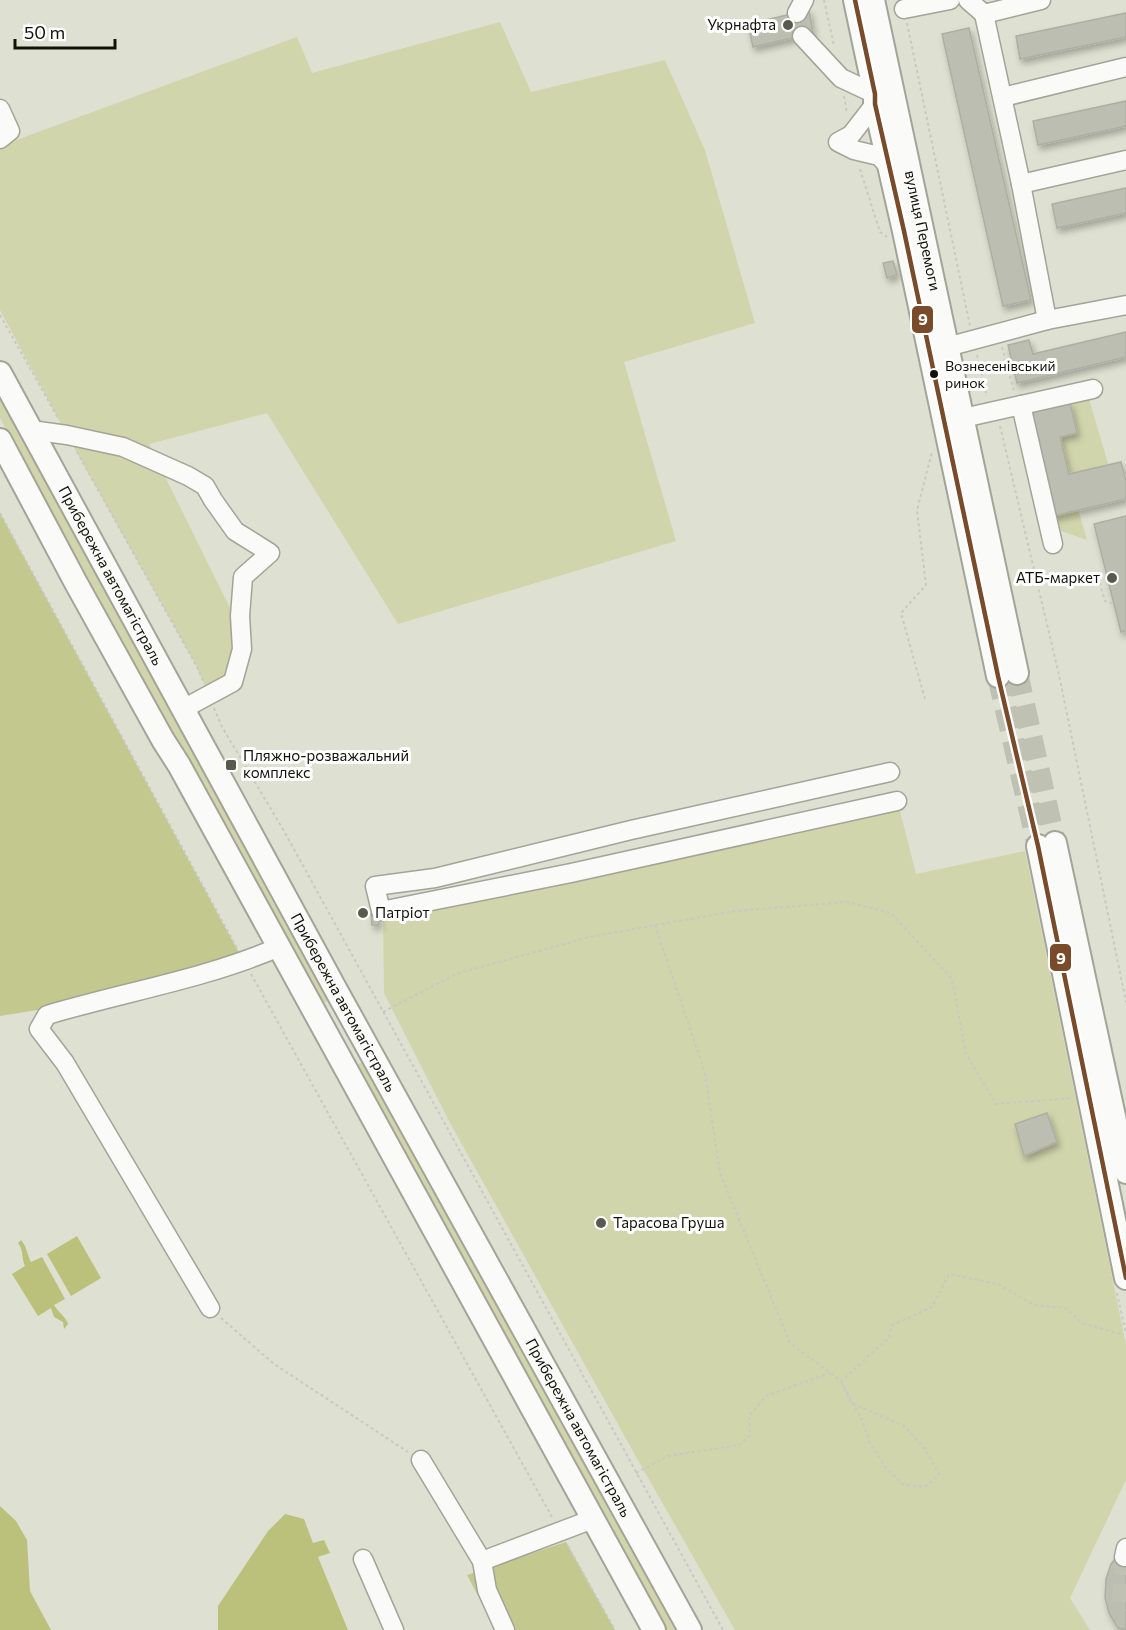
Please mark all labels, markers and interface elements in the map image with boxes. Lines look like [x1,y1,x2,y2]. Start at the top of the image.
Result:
scale bar [15,12,116,50]
place label: Укрнафта [707,15,776,33]
marker: Укрнафта [781,18,795,32]
text: 50 m [24,21,65,43]
street label: вулиця Перемоги [902,169,945,292]
line badge: 9 [911,305,934,334]
text: 9 [918,309,928,328]
place label: Вознесенівський ринок [945,357,1056,391]
marker: Вознесенівський ринок [928,368,940,380]
street label: Прибережна автомагістраль [55,483,168,668]
place label: АТБ-маркет [1016,568,1100,586]
marker: АТБ-маркет [1105,571,1119,585]
place label: Пляжно-розважальний комплекс [243,746,409,781]
marker: Пляжно-розважальний комплекс [224,758,238,772]
place label: Патріот [375,903,430,921]
marker: Патріот [356,906,370,920]
street label: Прибережна автомагістраль [288,909,401,1095]
line badge: 9 [1049,943,1072,972]
text: 9 [1056,948,1066,967]
place label: Тарасова Груша [613,1213,724,1231]
marker: Тарасова Груша [594,1216,608,1230]
street label: Прибережна автомагістраль [522,1335,636,1520]

